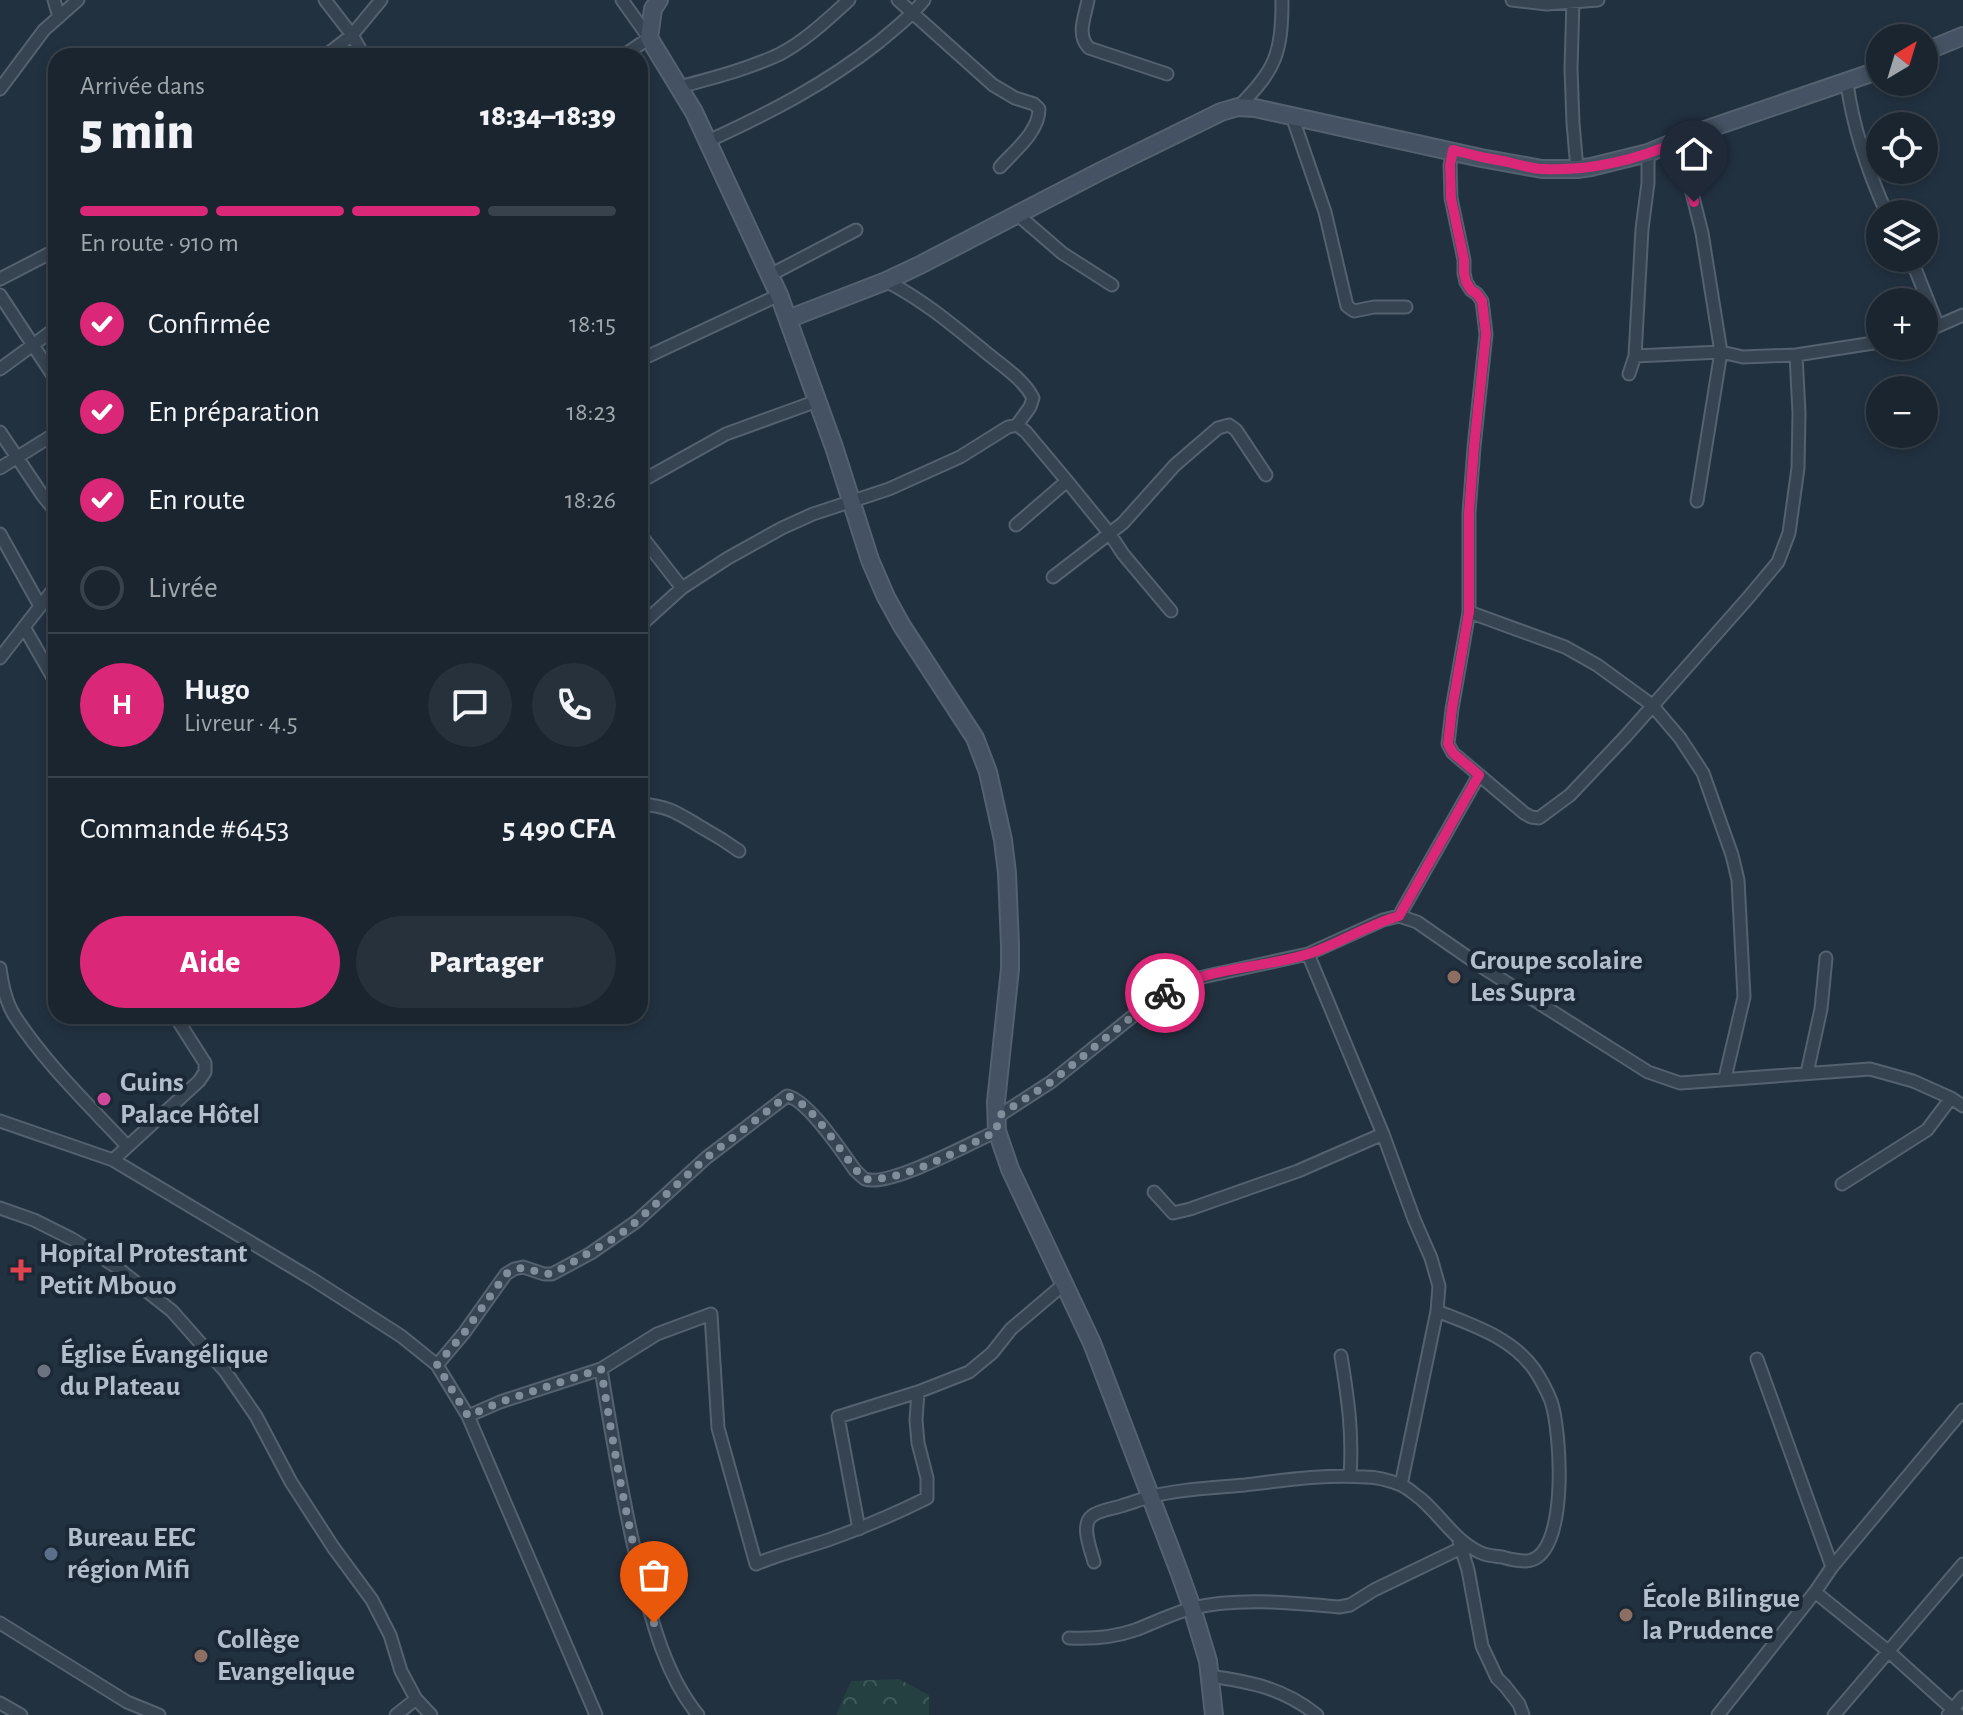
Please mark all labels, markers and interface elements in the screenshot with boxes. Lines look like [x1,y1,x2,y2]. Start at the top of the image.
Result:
north arrow [1866,24,1938,96]
map controls [1866,24,1938,448]
text: Arrivée dans [80,73,205,99]
text: 18:34–18:39 [480,101,616,131]
text: 5 min [80,106,194,158]
button: locate [1866,112,1938,184]
pin [1660,120,1728,202]
icon: home [1672,132,1716,176]
button: layers [1866,200,1938,272]
text: En route · 910 m [80,230,239,256]
button: + [1866,288,1938,360]
icon: check [80,302,124,346]
text: Confirmée [148,309,271,339]
text: 18:15 [569,311,616,337]
button: − [1866,376,1938,448]
icon: check [80,390,124,434]
text: En préparation [148,397,320,427]
text: 18:23 [566,399,616,425]
icon: check [80,478,124,522]
text: En route [148,485,245,515]
text: 18:26 [565,487,616,513]
text: Livrée [148,573,218,603]
button: chat [428,663,512,747]
button: phone [532,663,616,747]
text: Hugo [184,675,250,705]
text: H [112,690,132,720]
text: Livreur · 4.5 [184,710,298,736]
text: Commande #6453 [80,814,289,844]
text: 5 490 CFA [502,814,616,844]
button: Aide [80,916,340,1008]
button: Partager [356,916,616,1008]
place label: Groupe scolaire Les Supra [1470,947,1643,1007]
courier [1125,953,1205,1033]
marker: Groupe scolaire Les Supra [1445,968,1463,986]
icon: bike [1143,971,1187,1015]
place label: Guins Palace Hôtel [120,1069,260,1129]
marker: Guins Palace Hôtel [95,1090,113,1108]
place label: Hopital Protestant Petit Mbouo [39,1240,248,1300]
marker: Hopital Protestant Petit Mbouo [10,1259,32,1281]
place label: Église Évangélique du Plateau [60,1338,268,1401]
marker: Église Évangélique du Plateau [35,1362,53,1380]
place label: Bureau EEC région Mifi [67,1524,196,1584]
pin [620,1541,688,1623]
marker: Bureau EEC région Mifi [42,1545,60,1563]
icon: bag [632,1553,676,1597]
place label: École Bilingue la Prudence [1642,1582,1800,1645]
marker: École Bilingue la Prudence [1617,1606,1635,1624]
place label: Collège Evangelique [217,1626,355,1686]
marker: Collège Evangelique [192,1647,210,1665]

